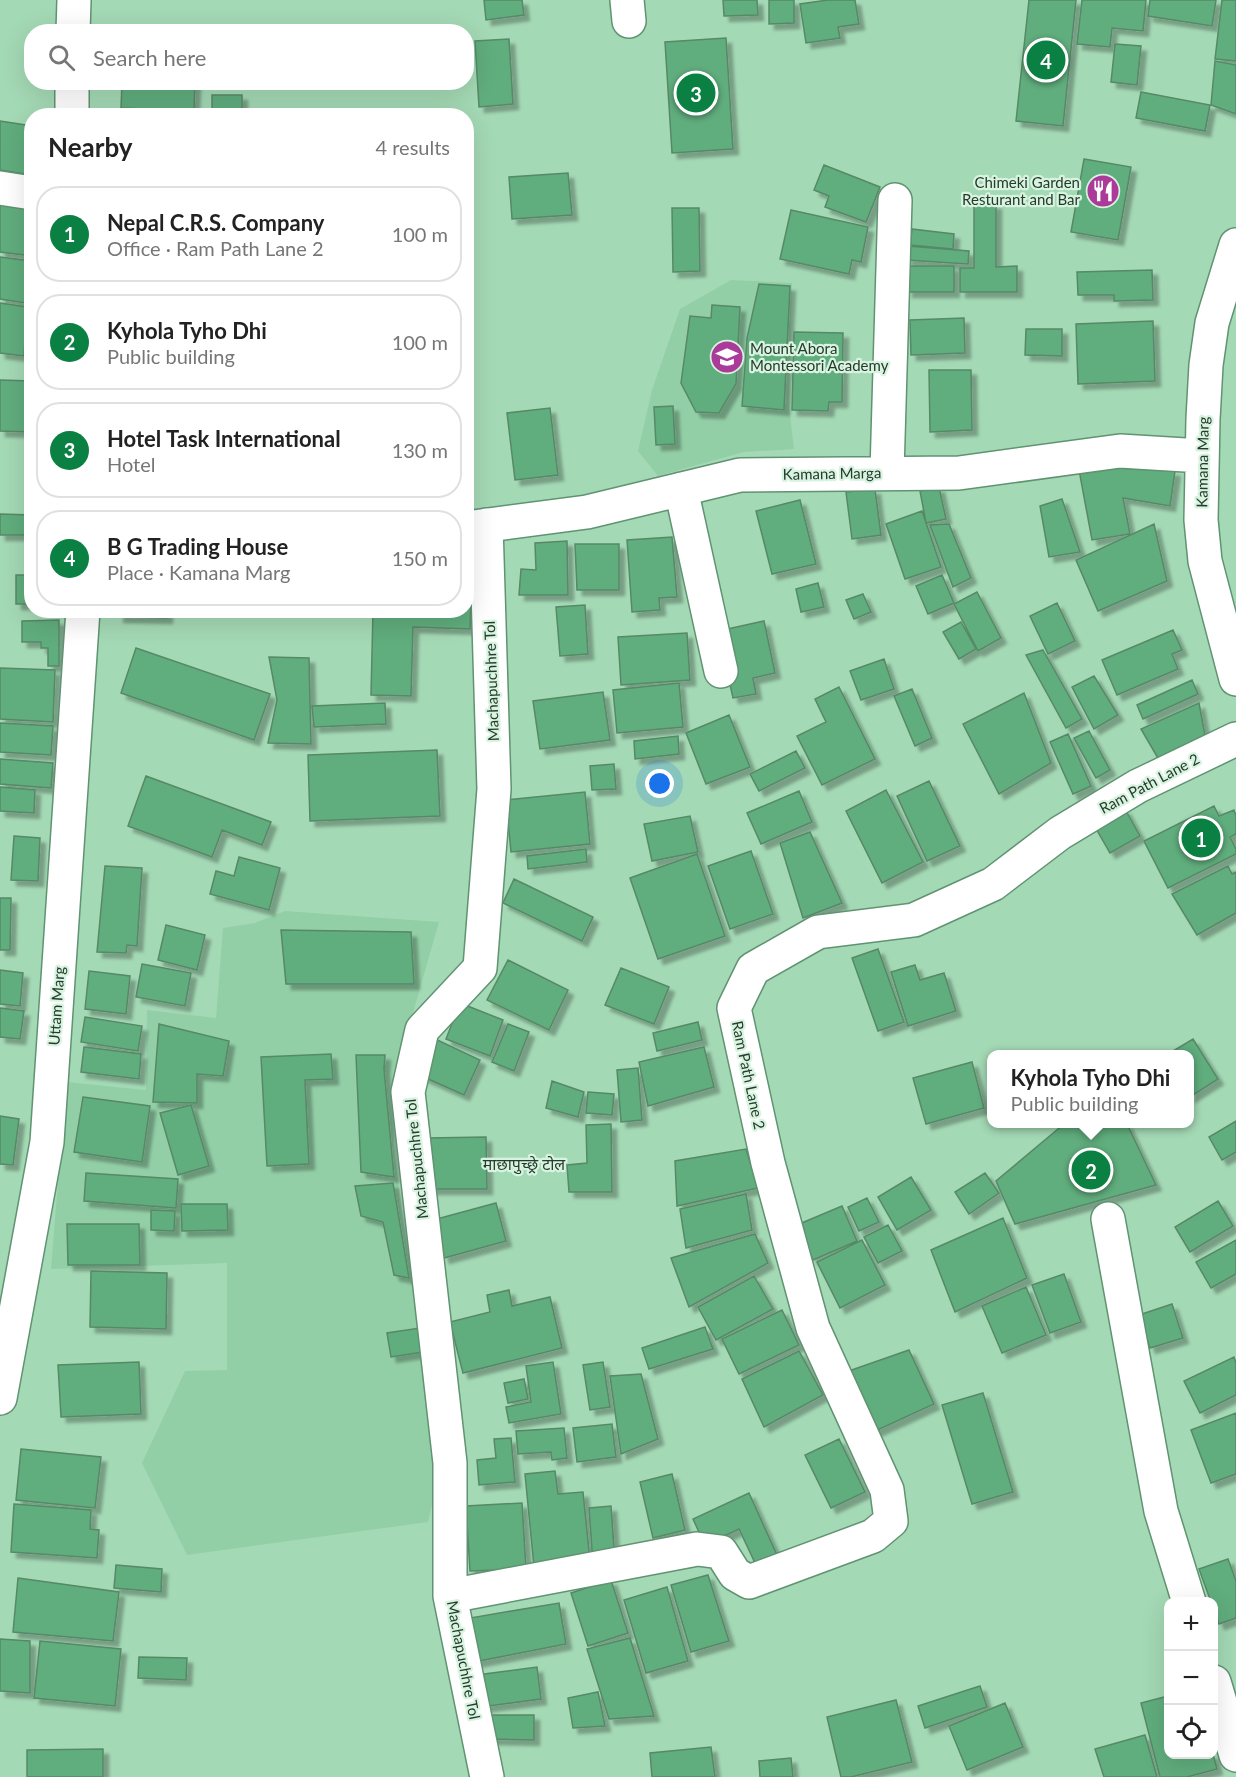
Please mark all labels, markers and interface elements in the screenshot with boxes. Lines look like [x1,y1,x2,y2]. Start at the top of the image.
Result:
search box [24,24,474,90]
pin: 4 [1026,38,1066,82]
icon: search [45,41,78,74]
text: Search here [93,44,206,71]
pin: 3 [676,70,716,116]
text: Nearby [48,131,133,163]
text: 4 results [375,135,450,159]
place label: Chimeki Garden Resturant and Bar [962,173,1081,208]
restaurant icon: Chimeki Garden Resturant and Bar [1085,173,1121,209]
text: Nepal C.R.S. Company [107,209,324,236]
text: 1 [64,222,75,246]
text: 100 m [392,222,448,246]
text: Office · Ram Path Lane 2 [107,236,324,260]
text: Kyhola Tyho Dhi [107,317,267,344]
text: 2 [64,330,75,354]
text: 100 m [392,330,448,354]
school or university icon: Mount Abora Montessori Academy [709,339,745,375]
place label: Mount Abora Montessori Academy [750,339,889,374]
text: Public building [107,344,235,368]
street label: Kamana Marg [1192,416,1212,508]
text: Hotel Task International [107,425,341,452]
text: 3 [64,438,75,462]
text: 130 m [392,438,448,462]
text: Hotel [107,452,156,476]
street label: Kamana Marga [783,463,881,483]
text: B G Trading House [107,533,288,560]
text: 4 [64,546,75,570]
text: 150 m [392,546,448,570]
text: Place · Kamana Marg [107,560,290,584]
street label: Machapuchhre Tol [480,621,502,741]
street label: Ram Path Lane 2 [1096,749,1202,817]
your location [645,769,674,798]
pin: 1 [1182,816,1220,860]
street label: Uttam Marg [44,966,68,1046]
street label: Ram Path Lane 2 [729,1019,769,1131]
popup [987,1050,1194,1128]
text: Kyhola Tyho Dhi [1011,1064,1170,1091]
text: Public building [1011,1091,1139,1115]
street label: Machapuchhre Tol [401,1098,431,1220]
pin: 2 [1072,1148,1110,1192]
district label: माछापुच्छ्रे टोल [483,1154,566,1175]
map controls [1164,1597,1218,1759]
button: + [1164,1597,1218,1651]
street label: Machapuchhre Tol [444,1599,484,1721]
button: − [1164,1651,1218,1705]
button: locate [1164,1705,1218,1759]

